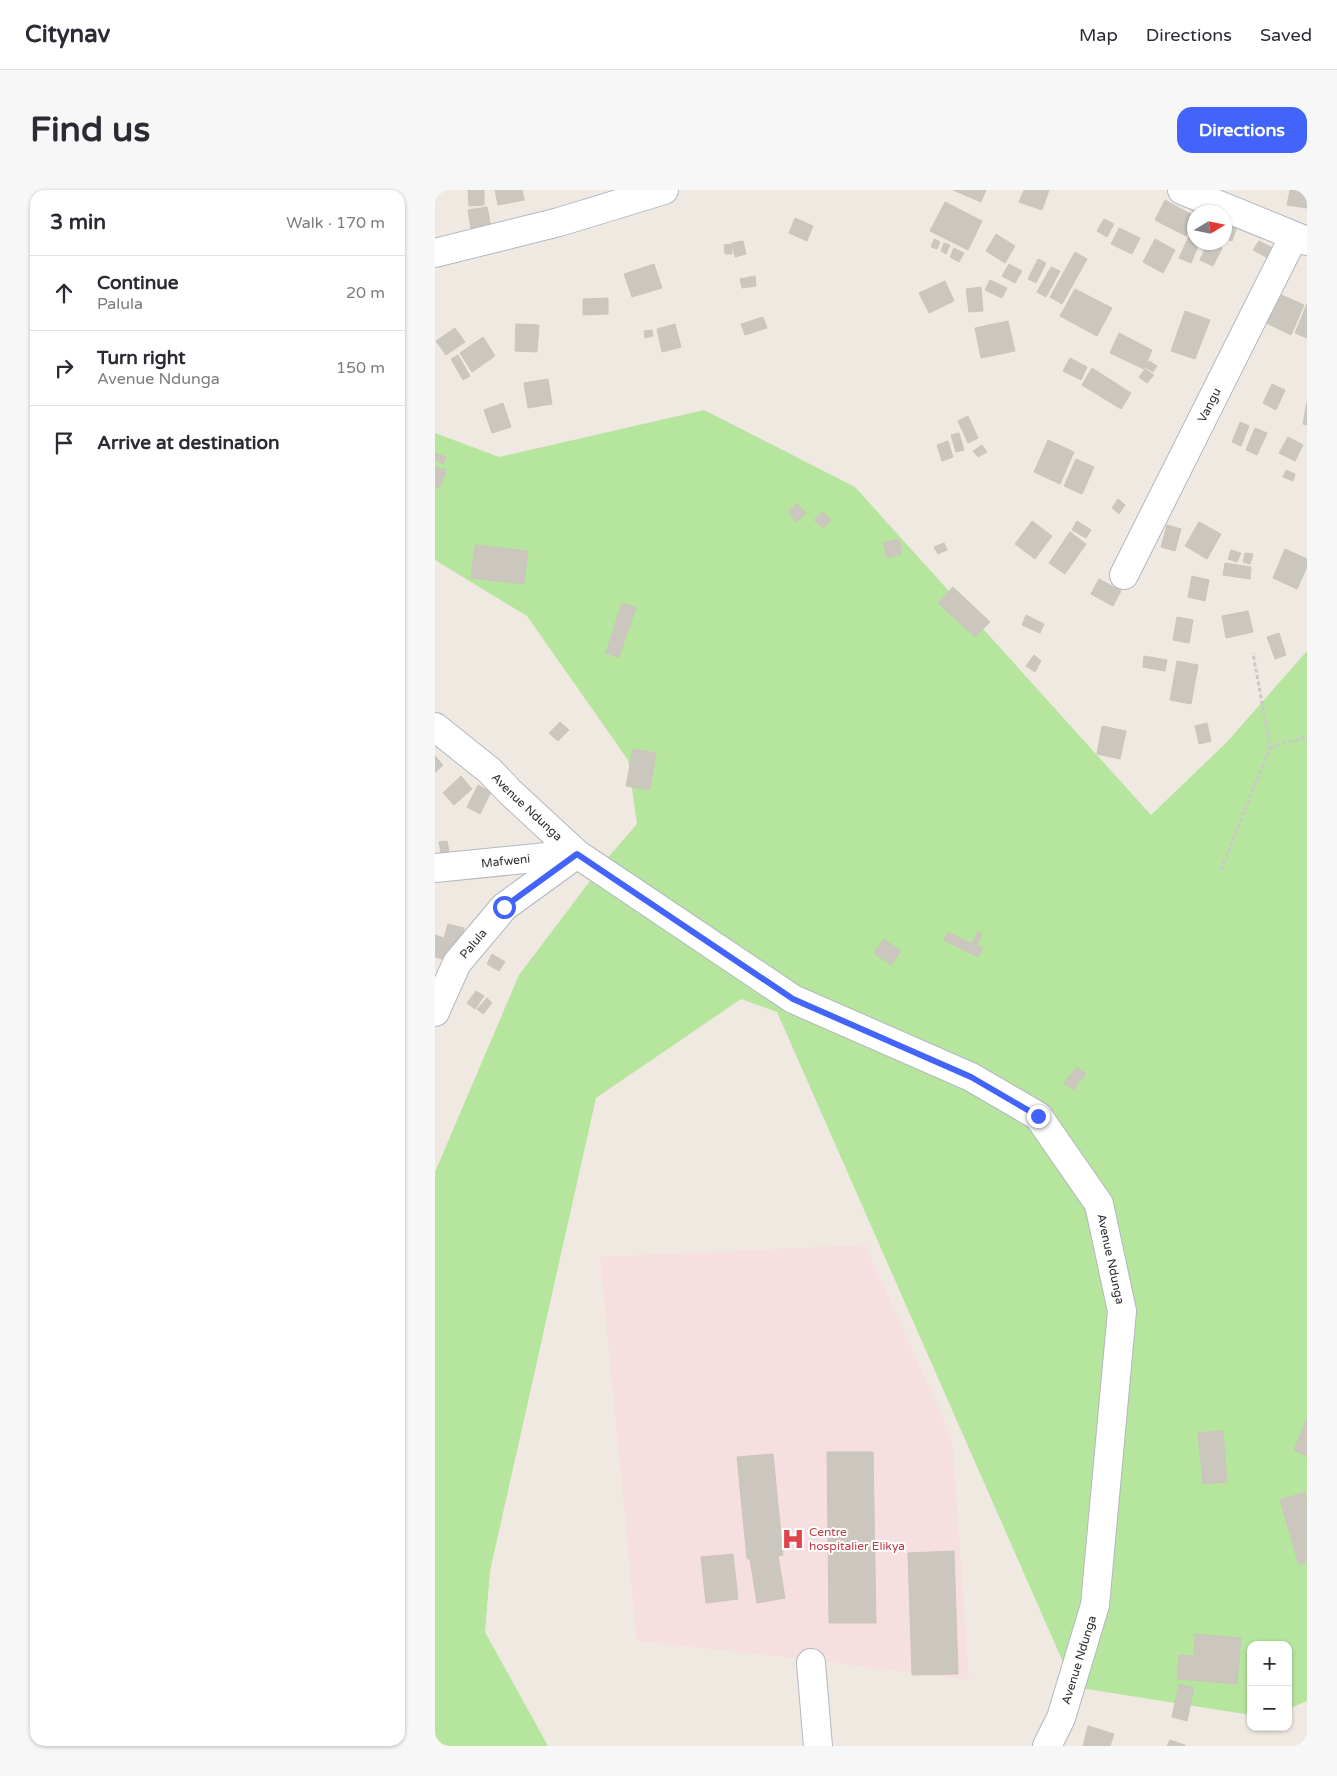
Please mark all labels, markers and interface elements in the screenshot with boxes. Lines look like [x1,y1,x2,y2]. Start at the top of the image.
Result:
text: Citynav [25,20,110,49]
text: Map [1079,24,1118,46]
text: Directions [1146,24,1232,46]
text: Saved [1260,24,1312,46]
button: Directions [1177,107,1307,153]
text: Find us [30,109,150,151]
north arrow [1187,205,1232,250]
text: 3 min [50,210,106,235]
text: Walk · 170 m [286,213,385,233]
text: Continue [97,272,179,294]
icon: ahead [50,279,78,307]
text: 20 m [346,283,385,303]
text: Palula [97,294,143,314]
text: Turn right [97,347,185,369]
icon: right [50,354,78,382]
text: 150 m [336,358,385,378]
text: Avenue Ndunga [97,369,220,389]
street label: Vangu [1195,386,1224,425]
icon: arrive [50,429,78,457]
text: Arrive at destination [97,432,280,454]
street label: Avenue Ndunga [489,770,565,844]
street label: Mafweni [480,852,531,870]
route start [493,896,516,919]
street label: Palula [457,926,490,961]
route end [1027,1105,1050,1128]
street label: Avenue Ndunga [1094,1212,1127,1305]
place label: Centre hospitalier Elikya [809,1525,905,1553]
hospital icon: Centre hospitalier Elikya [780,1526,806,1552]
street label: Avenue Ndunga [1059,1614,1099,1706]
map controls [1247,1641,1292,1731]
button: + [1247,1641,1292,1686]
button: − [1247,1686,1292,1731]

